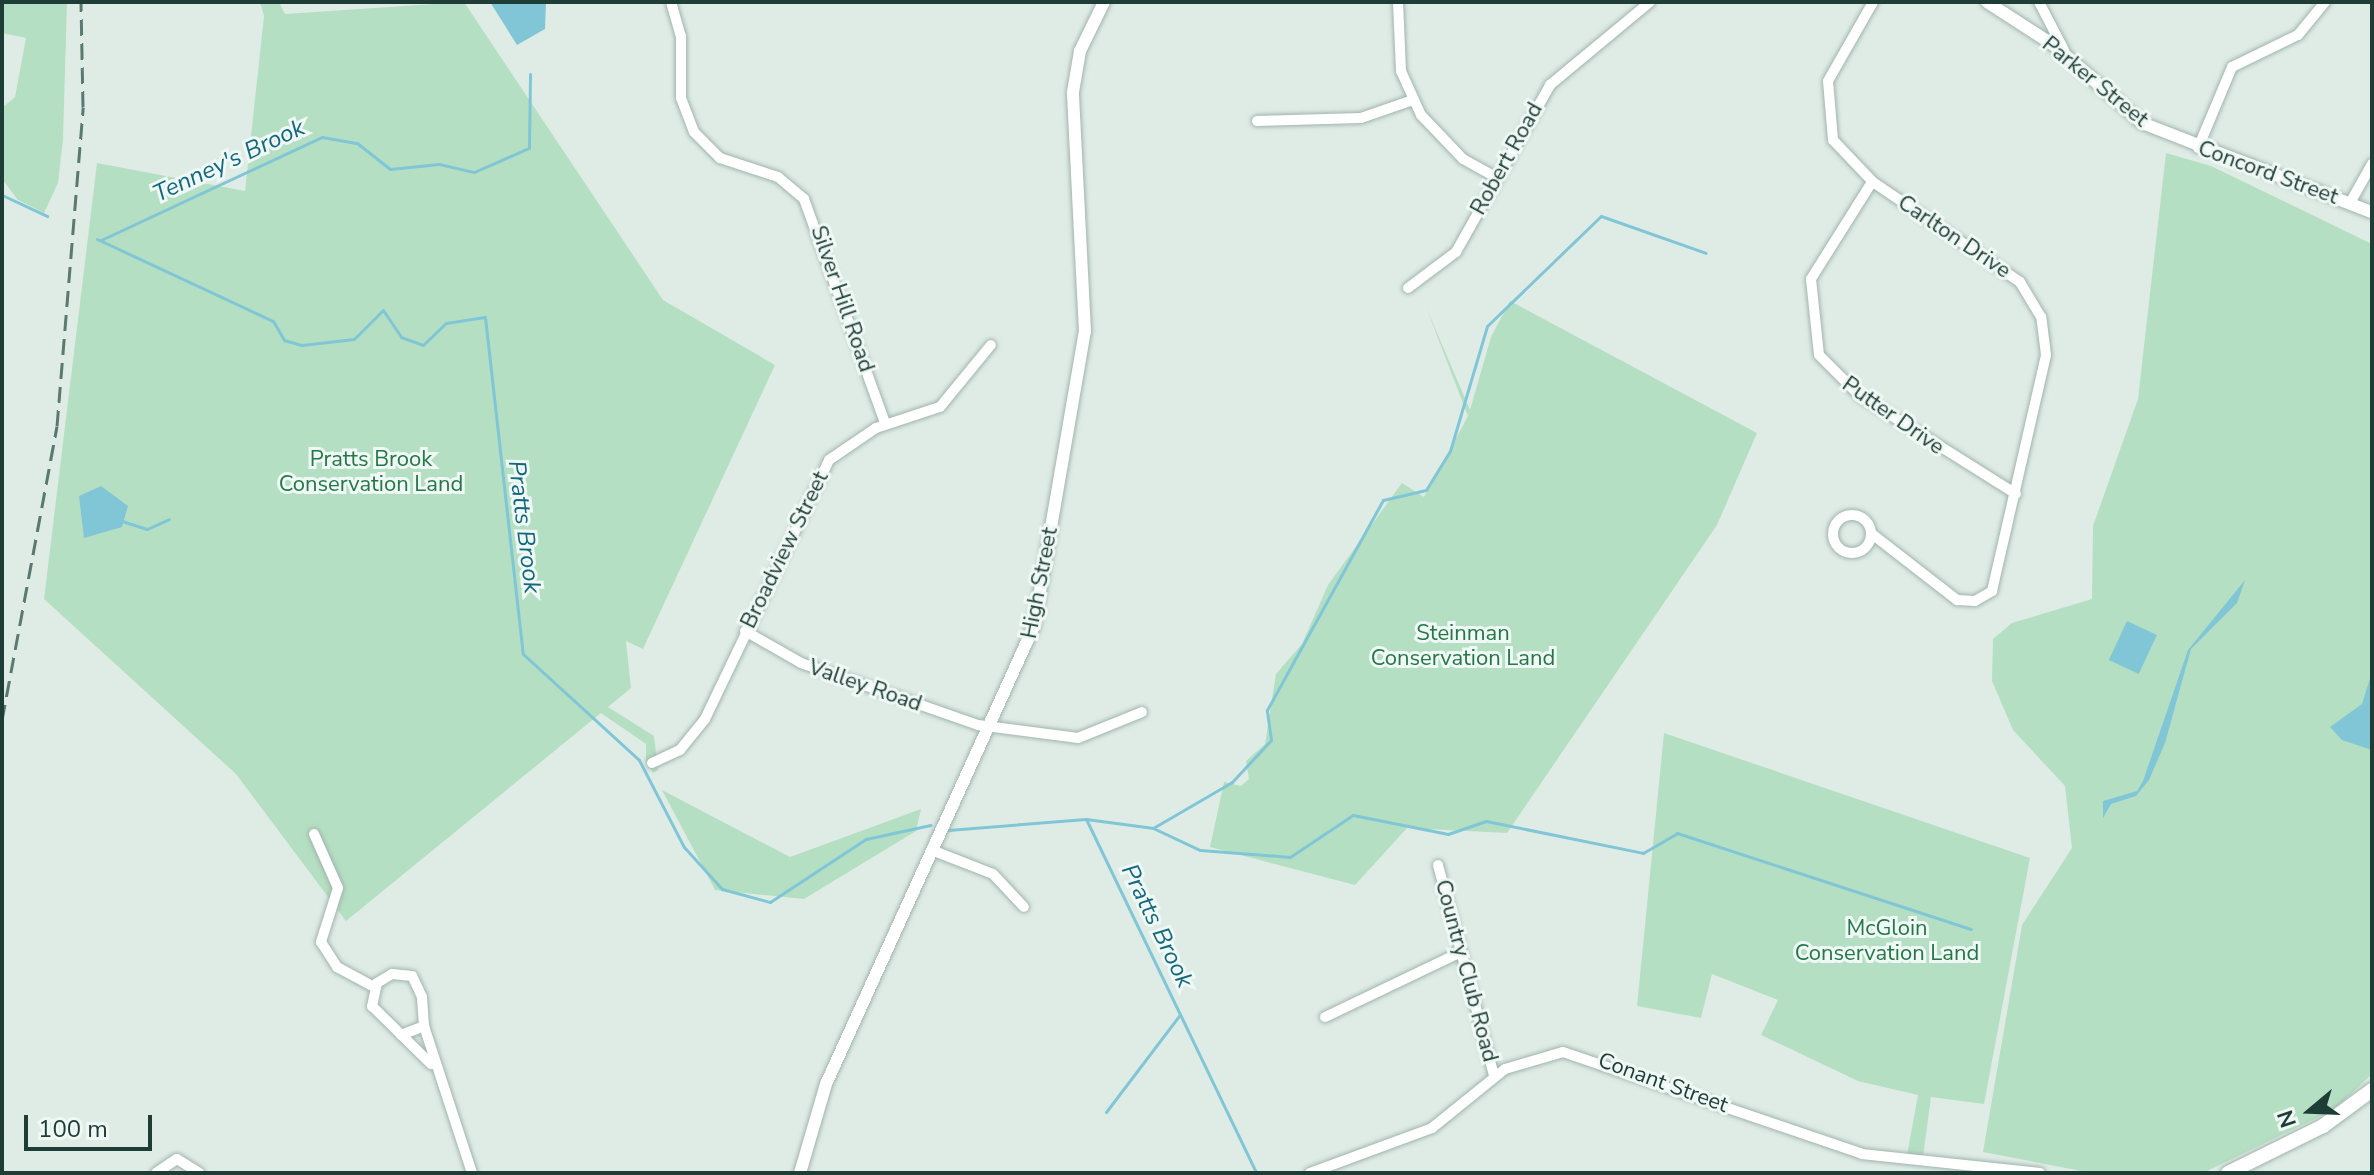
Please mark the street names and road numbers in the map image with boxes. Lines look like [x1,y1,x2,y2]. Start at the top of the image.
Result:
street label: Parker Street [2037,31,2153,133]
street label: Robert Road [1465,98,1549,220]
street label: Concord Street [2194,135,2342,211]
street label: Carlton Drive [1893,190,2015,284]
street label: Silver Hill Road [805,222,879,376]
street label: Putter Drive [1837,371,1949,461]
street label: Broadview Street [736,467,834,633]
street label: High Street [1016,525,1064,641]
street label: Valley Road [805,654,925,718]
street label: Country Club Road [1429,877,1503,1065]
street label: Conant Street [1594,1047,1732,1119]

